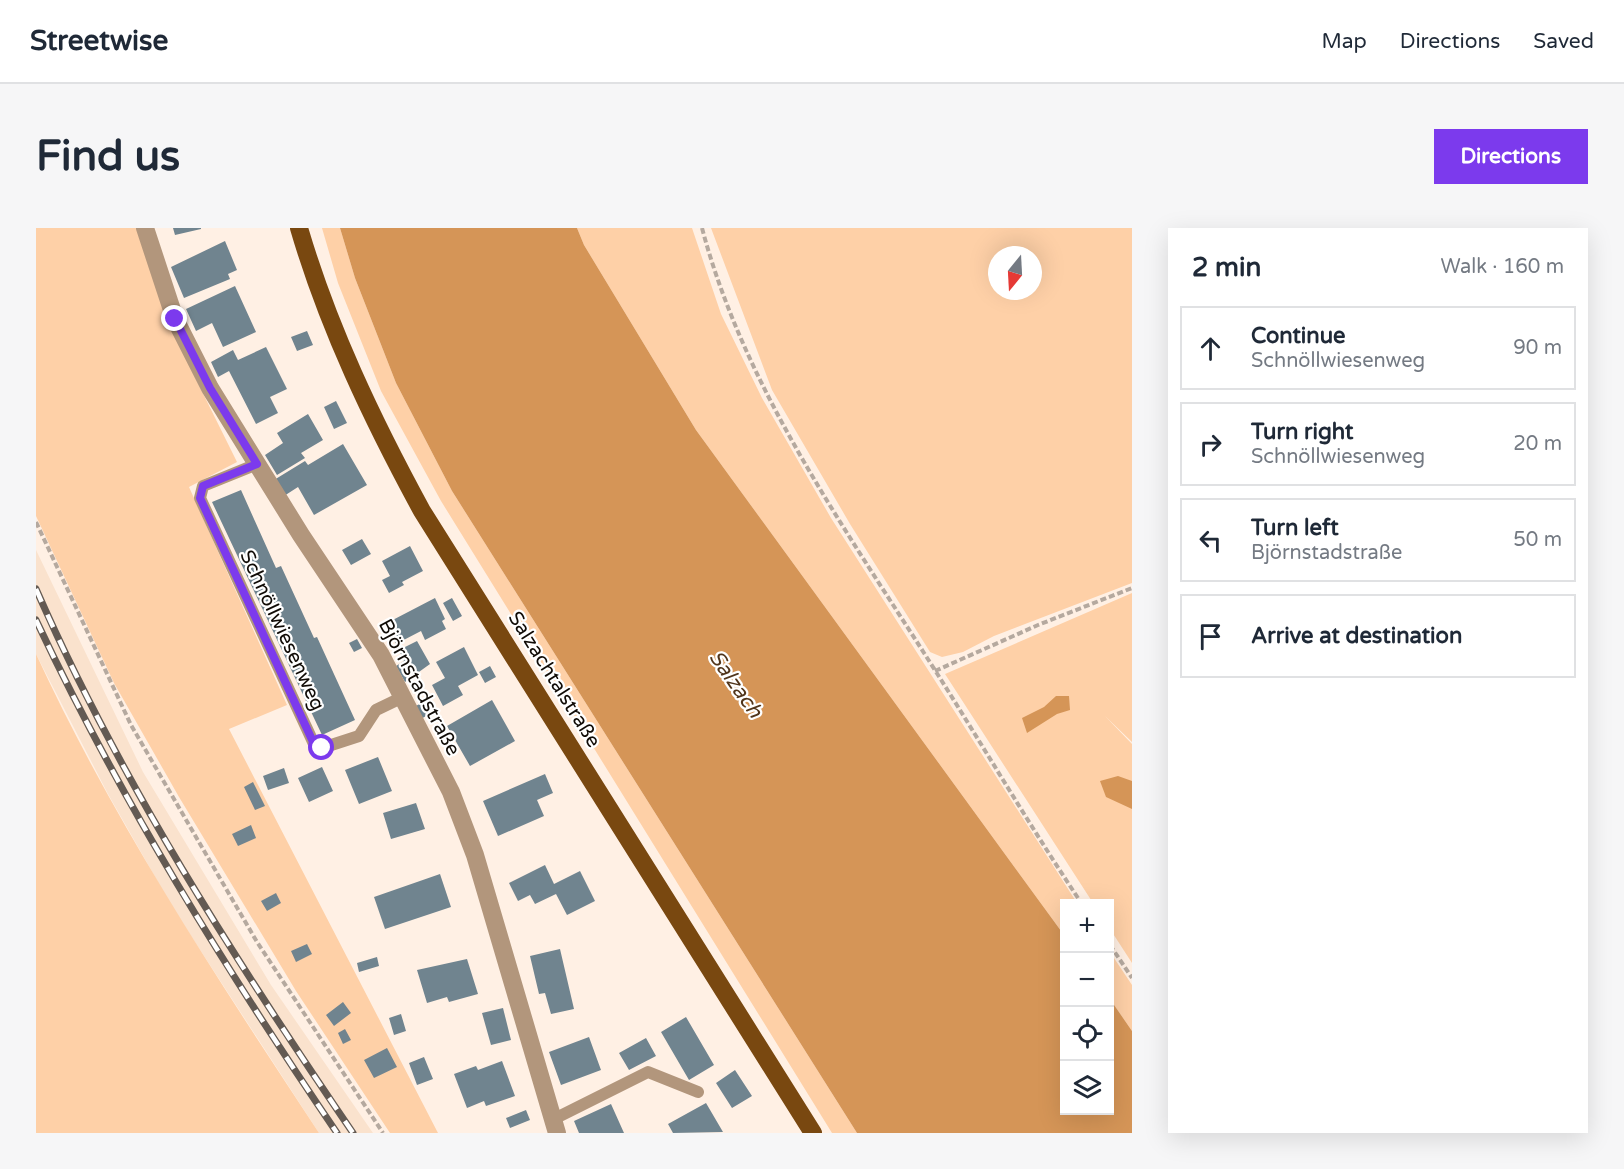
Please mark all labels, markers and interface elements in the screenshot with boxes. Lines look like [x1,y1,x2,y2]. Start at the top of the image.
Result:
text: Streetwise [30,24,168,58]
text: Map [1321,29,1367,54]
text: Directions [1400,29,1500,54]
text: Saved [1533,29,1594,54]
button: Directions [1434,129,1588,184]
text: Find us [36,131,180,182]
north arrow [988,246,1042,300]
text: 2 min [1192,252,1261,283]
text: Walk · 160 m [1441,255,1564,279]
route end [161,305,187,331]
text: Continue [1251,323,1346,349]
icon: ahead [1194,332,1227,365]
text: 90 m [1513,336,1562,360]
text: Schnöllwiesenweg [1251,349,1425,373]
text: Turn right [1251,419,1353,445]
icon: right [1194,428,1227,461]
text: 20 m [1513,432,1562,456]
text: Schnöllwiesenweg [1251,445,1425,469]
text: Turn left [1251,515,1339,541]
icon: left [1194,524,1227,557]
text: 50 m [1513,528,1562,552]
text: Björnstadstraße [1251,541,1402,565]
street label: Schnöllwiesenweg [234,546,330,714]
street label: Salzachtalstraße [503,607,606,752]
street label: Björnstadstraße [373,615,465,760]
icon: arrive [1194,620,1227,653]
text: Arrive at destination [1251,623,1462,649]
water label: Salzach [703,646,768,724]
route start [308,734,334,760]
map controls [1060,899,1114,1115]
button: + [1060,899,1114,953]
button: − [1060,953,1114,1007]
button: locate [1060,1007,1114,1061]
button: layers [1060,1061,1114,1115]

